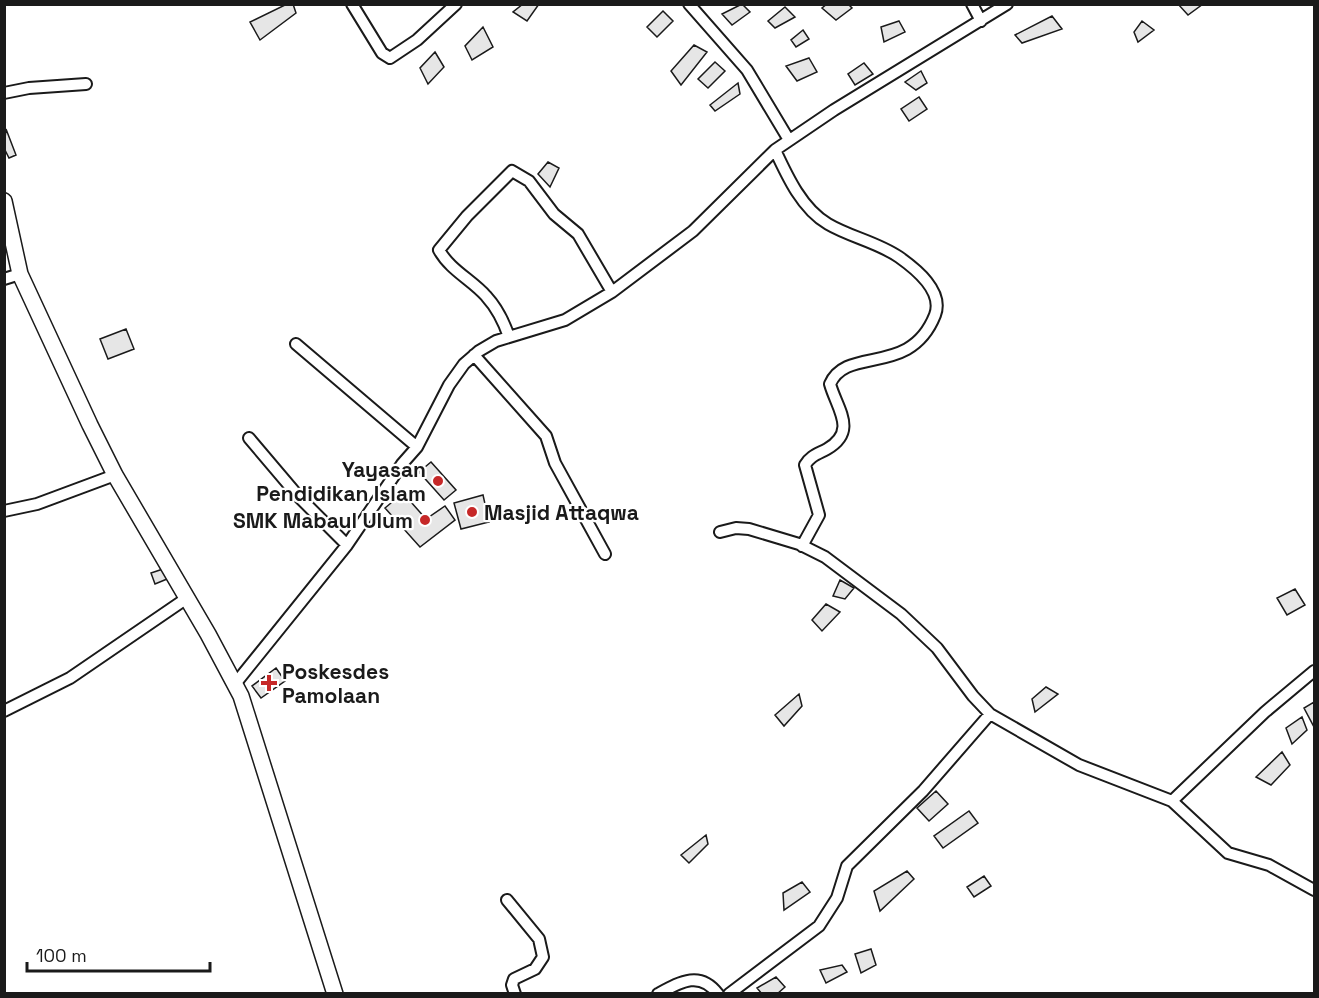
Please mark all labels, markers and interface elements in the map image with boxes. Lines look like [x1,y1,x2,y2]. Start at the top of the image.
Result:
place label: Yayasan Pendidikan Islam [256,456,426,507]
marker: Yayasan Pendidikan Islam [431,474,445,488]
place label: Masjid Attaqwa [484,499,639,526]
marker: Masjid Attaqwa [465,505,479,519]
place label: SMK Mabaul Ulum [233,507,413,534]
marker: SMK Mabaul Ulum [418,513,432,527]
place label: Poskesdes Pamolaan [282,658,389,709]
marker: Poskesdes Pamolaan [260,674,278,692]
scale bar [27,935,210,973]
text: 100 m [36,944,87,967]

